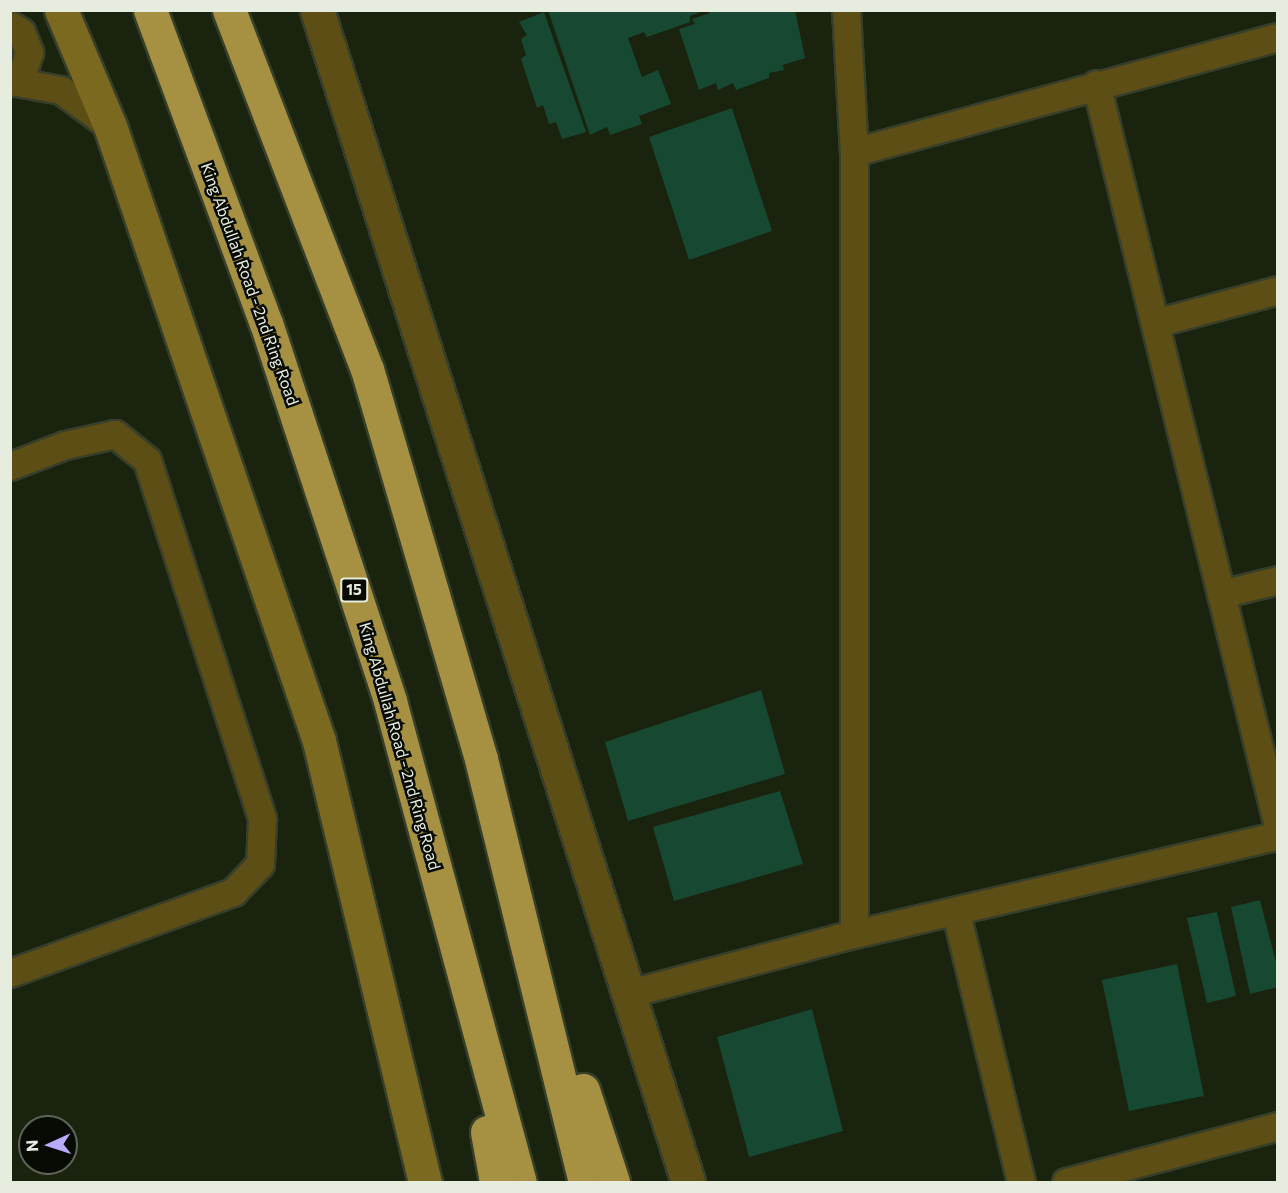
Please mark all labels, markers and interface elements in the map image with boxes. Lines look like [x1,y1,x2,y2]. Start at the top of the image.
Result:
street label: King Abdullah Road - 2nd Ring Road [197,160,303,408]
road number: 15 [339,578,369,602]
street label: King Abdullah Road - 2nd Ring Road [355,620,445,872]
north arrow [18,1115,78,1175]
text: N [22,1139,41,1152]

